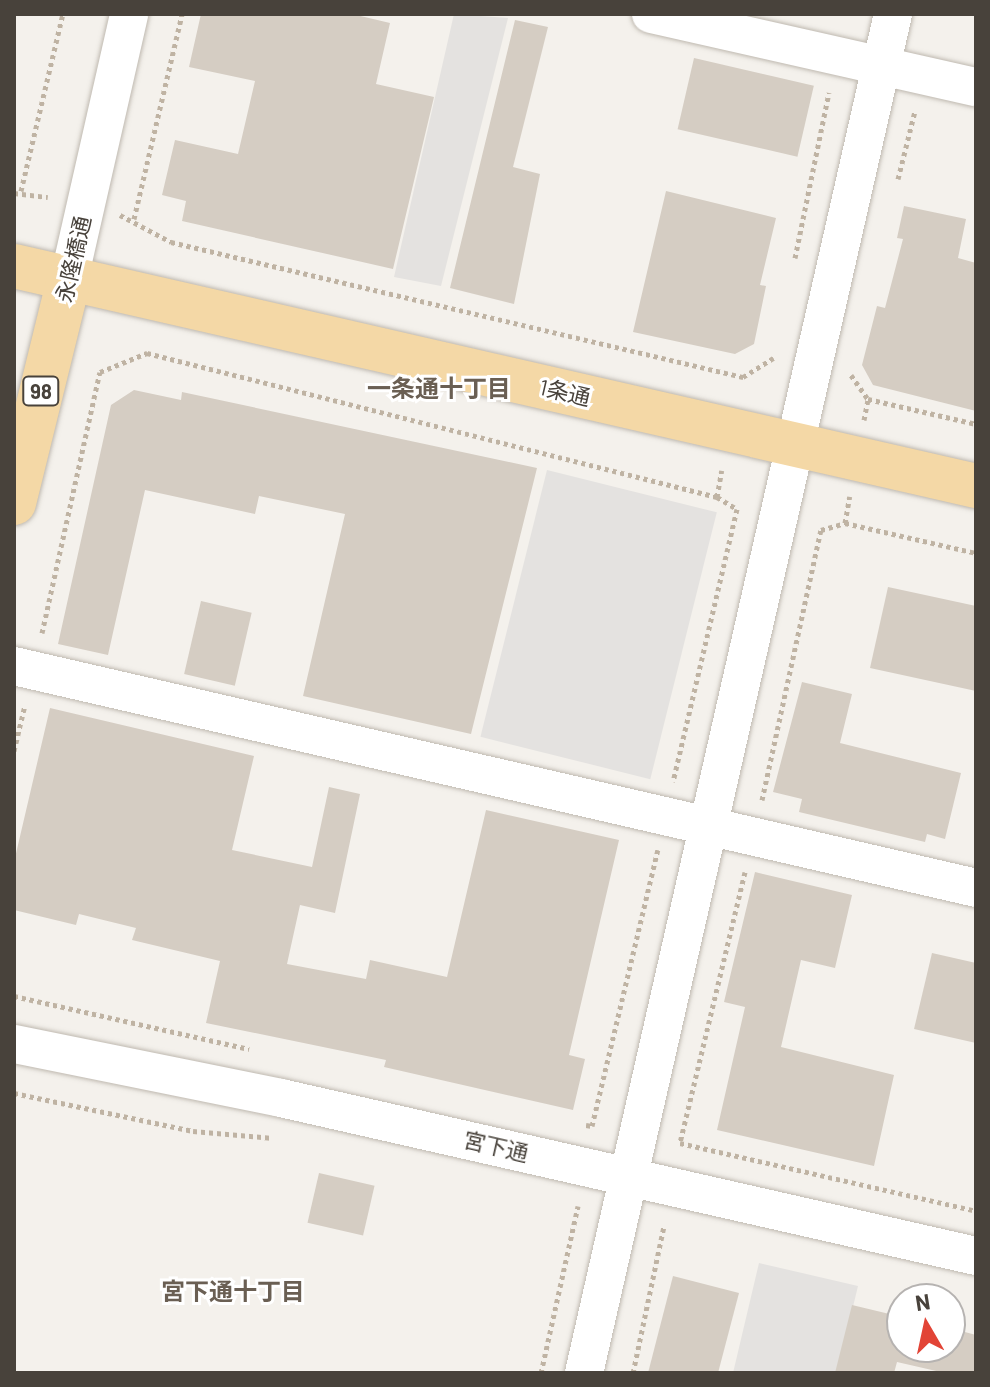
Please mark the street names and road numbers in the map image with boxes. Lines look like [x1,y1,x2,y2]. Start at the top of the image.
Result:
street label: 永隆橋通 [50,213,96,305]
street label: 1条通 [537,373,593,411]
road number: 98 [21,375,61,407]
street label: 宮下通 [461,1126,531,1166]

